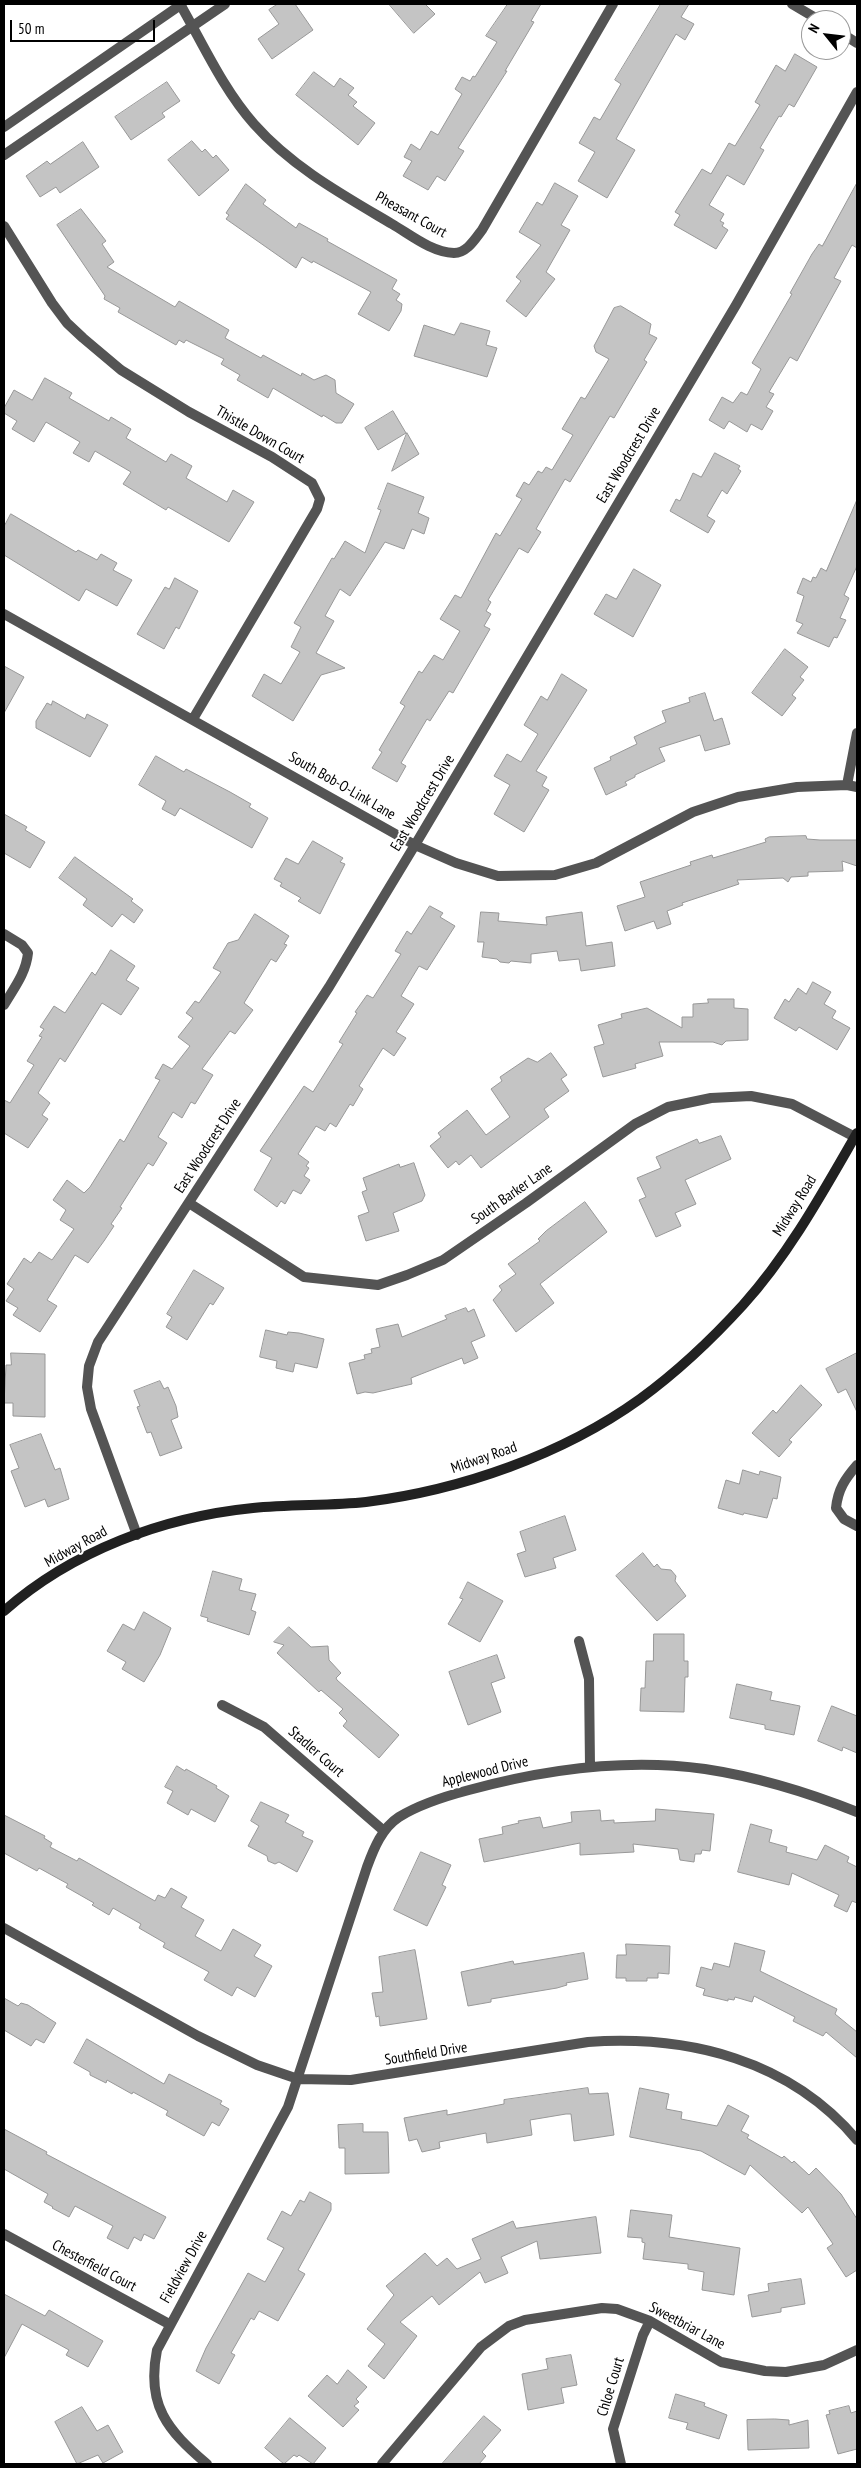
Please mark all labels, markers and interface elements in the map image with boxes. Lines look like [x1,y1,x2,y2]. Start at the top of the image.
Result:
scale bar [12,10,158,42]
north arrow [801,10,851,60]
text: 50 m [18,19,44,38]
text: N [804,21,823,36]
street label: Pheasant Court [372,188,450,242]
street label: Thistle Down Court [212,402,308,468]
street label: East Woodcrest Drive [593,404,665,506]
street label: South Bob-O-Link Lane [285,748,399,824]
street label: East Woodcrest Drive [387,752,459,854]
street label: East Woodcrest Drive [171,1095,245,1197]
street label: South Barker Lane [468,1160,556,1228]
street label: Midway Road [769,1172,821,1240]
street label: Midway Road [449,1438,519,1478]
street label: Midway Road [42,1523,110,1571]
street label: Stadler Court [284,1723,348,1781]
street label: Applewood Drive [440,1753,530,1791]
street label: Southfield Drive [383,2039,469,2069]
street label: Fieldview Drive [157,2228,211,2306]
street label: Chesterfield Court [49,2236,139,2296]
street label: Sweetbriar Lane [646,2298,728,2354]
street label: Chloe Court [593,2355,629,2419]

